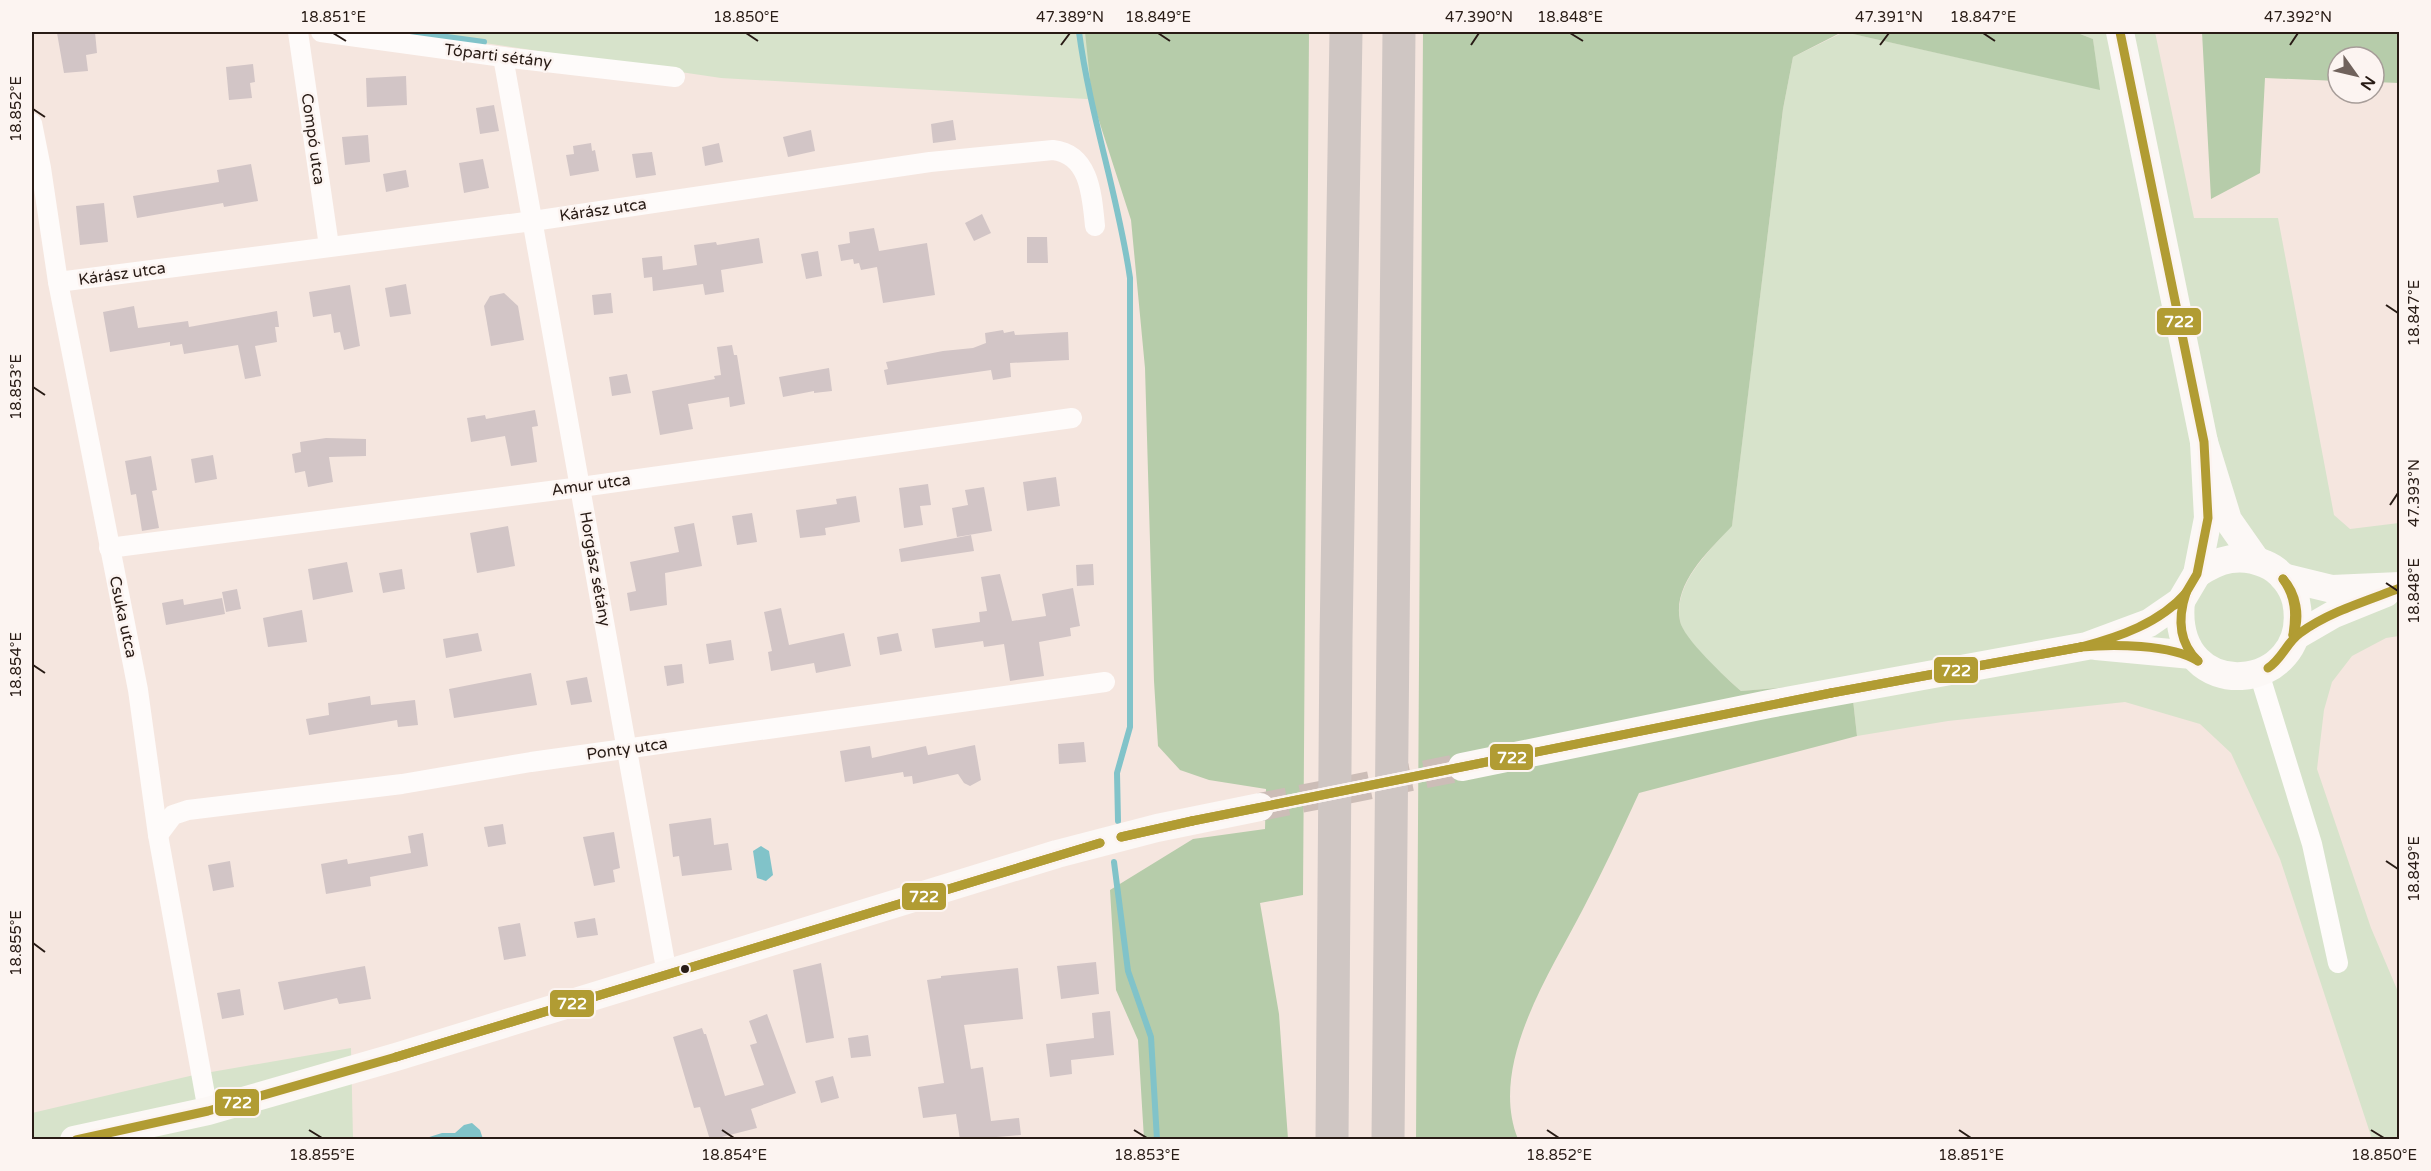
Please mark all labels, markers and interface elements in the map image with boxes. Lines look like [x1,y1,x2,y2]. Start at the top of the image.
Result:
text: 18.851°E [300,8,366,26]
text: 18.850°E [713,8,779,26]
text: 47.389°N [1036,8,1104,26]
text: 18.849°E [1125,8,1191,26]
text: 47.390°N [1445,8,1513,26]
text: 18.848°E [1537,8,1603,26]
text: 47.391°N [1855,8,1923,26]
text: 18.847°E [1950,8,2016,26]
text: 47.392°N [2264,8,2332,26]
street label: Tóparti sétány [443,39,553,73]
north arrow [2326,45,2386,105]
text: N [2356,72,2379,94]
text: 18.852°E [7,76,25,142]
street label: Compó utca [297,92,329,186]
street label: Kárász utca [558,194,648,226]
street label: Kárász utca [77,258,167,290]
text: 18.847°E [2405,280,2423,346]
line badge: 722 [2156,307,2202,336]
text: 722 [2164,312,2194,332]
text: 18.853°E [7,354,25,420]
text: 47.393°N [2405,459,2423,527]
street label: Amur utca [550,470,632,500]
street label: Horgász sétány [575,510,615,628]
text: 18.848°E [2405,558,2423,624]
street label: Csuka utca [105,574,141,660]
text: 18.854°E [7,632,25,698]
line badge: 722 [1933,656,1979,684]
text: 722 [1941,661,1971,681]
street label: Ponty utca [585,733,669,765]
line badge: 722 [1489,743,1534,771]
text: 722 [1497,748,1527,768]
text: 18.849°E [2405,836,2423,902]
line badge: 722 [901,882,947,911]
text: 722 [909,887,939,907]
text: 18.855°E [7,910,25,976]
unlabelled marker [679,963,691,975]
line badge: 722 [549,989,595,1018]
text: 722 [557,994,587,1014]
line badge: 722 [214,1088,260,1117]
text: 722 [222,1093,252,1113]
text: 18.855°E [289,1146,355,1164]
text: 18.854°E [701,1146,767,1164]
text: 18.853°E [1114,1146,1180,1164]
text: 18.852°E [1526,1146,1592,1164]
text: 18.851°E [1938,1146,2004,1164]
text: 18.850°E [2351,1146,2417,1164]

